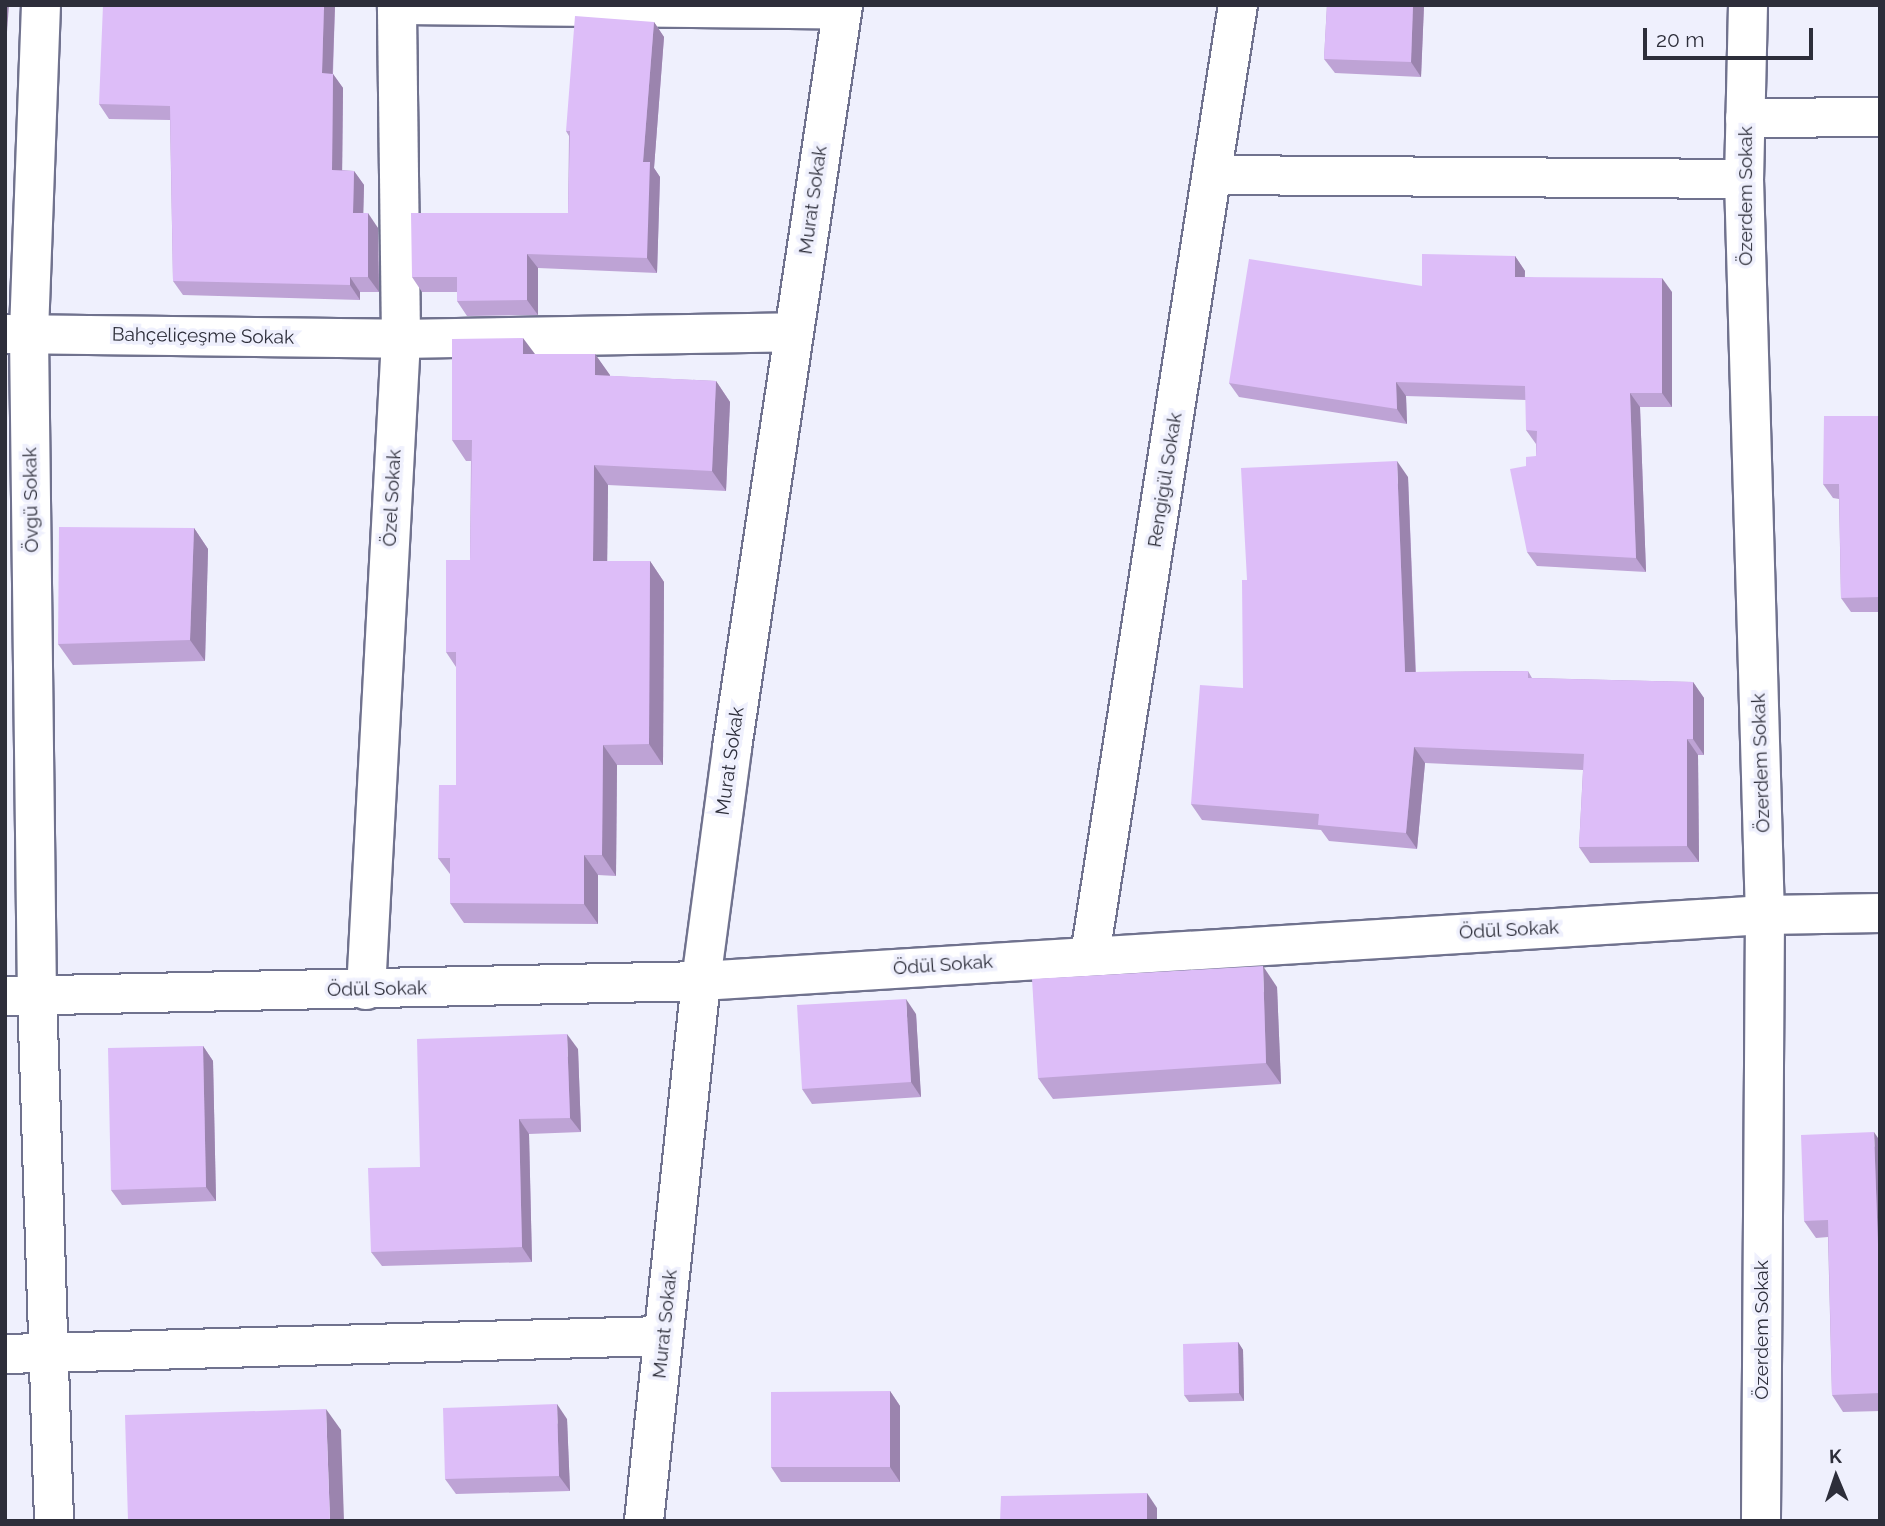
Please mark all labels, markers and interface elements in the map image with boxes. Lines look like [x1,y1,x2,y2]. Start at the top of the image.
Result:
scale bar [1647,14,1817,58]
text: 20 m [1656,27,1704,52]
street label: Özerdem Sokak [1735,126,1757,266]
street label: Murat Sokak [794,144,832,256]
street label: Bahçeliçeşme Sokak [112,323,294,349]
street label: Rengigül Sokak [1143,411,1187,549]
street label: Övgü Sokak [19,447,43,553]
street label: Özel Sokak [378,449,406,547]
street label: Özerdem Sokak [1747,693,1775,833]
street label: Murat Sokak [711,705,749,817]
street label: Ödül Sokak [1458,916,1560,944]
street label: Ödül Sokak [892,950,994,980]
street label: Ödül Sokak [326,977,428,1001]
street label: Özerdem Sokak [1751,1260,1773,1400]
street label: Murat Sokak [648,1268,682,1380]
north arrow [1801,1442,1871,1512]
text: K [1829,1445,1842,1467]

